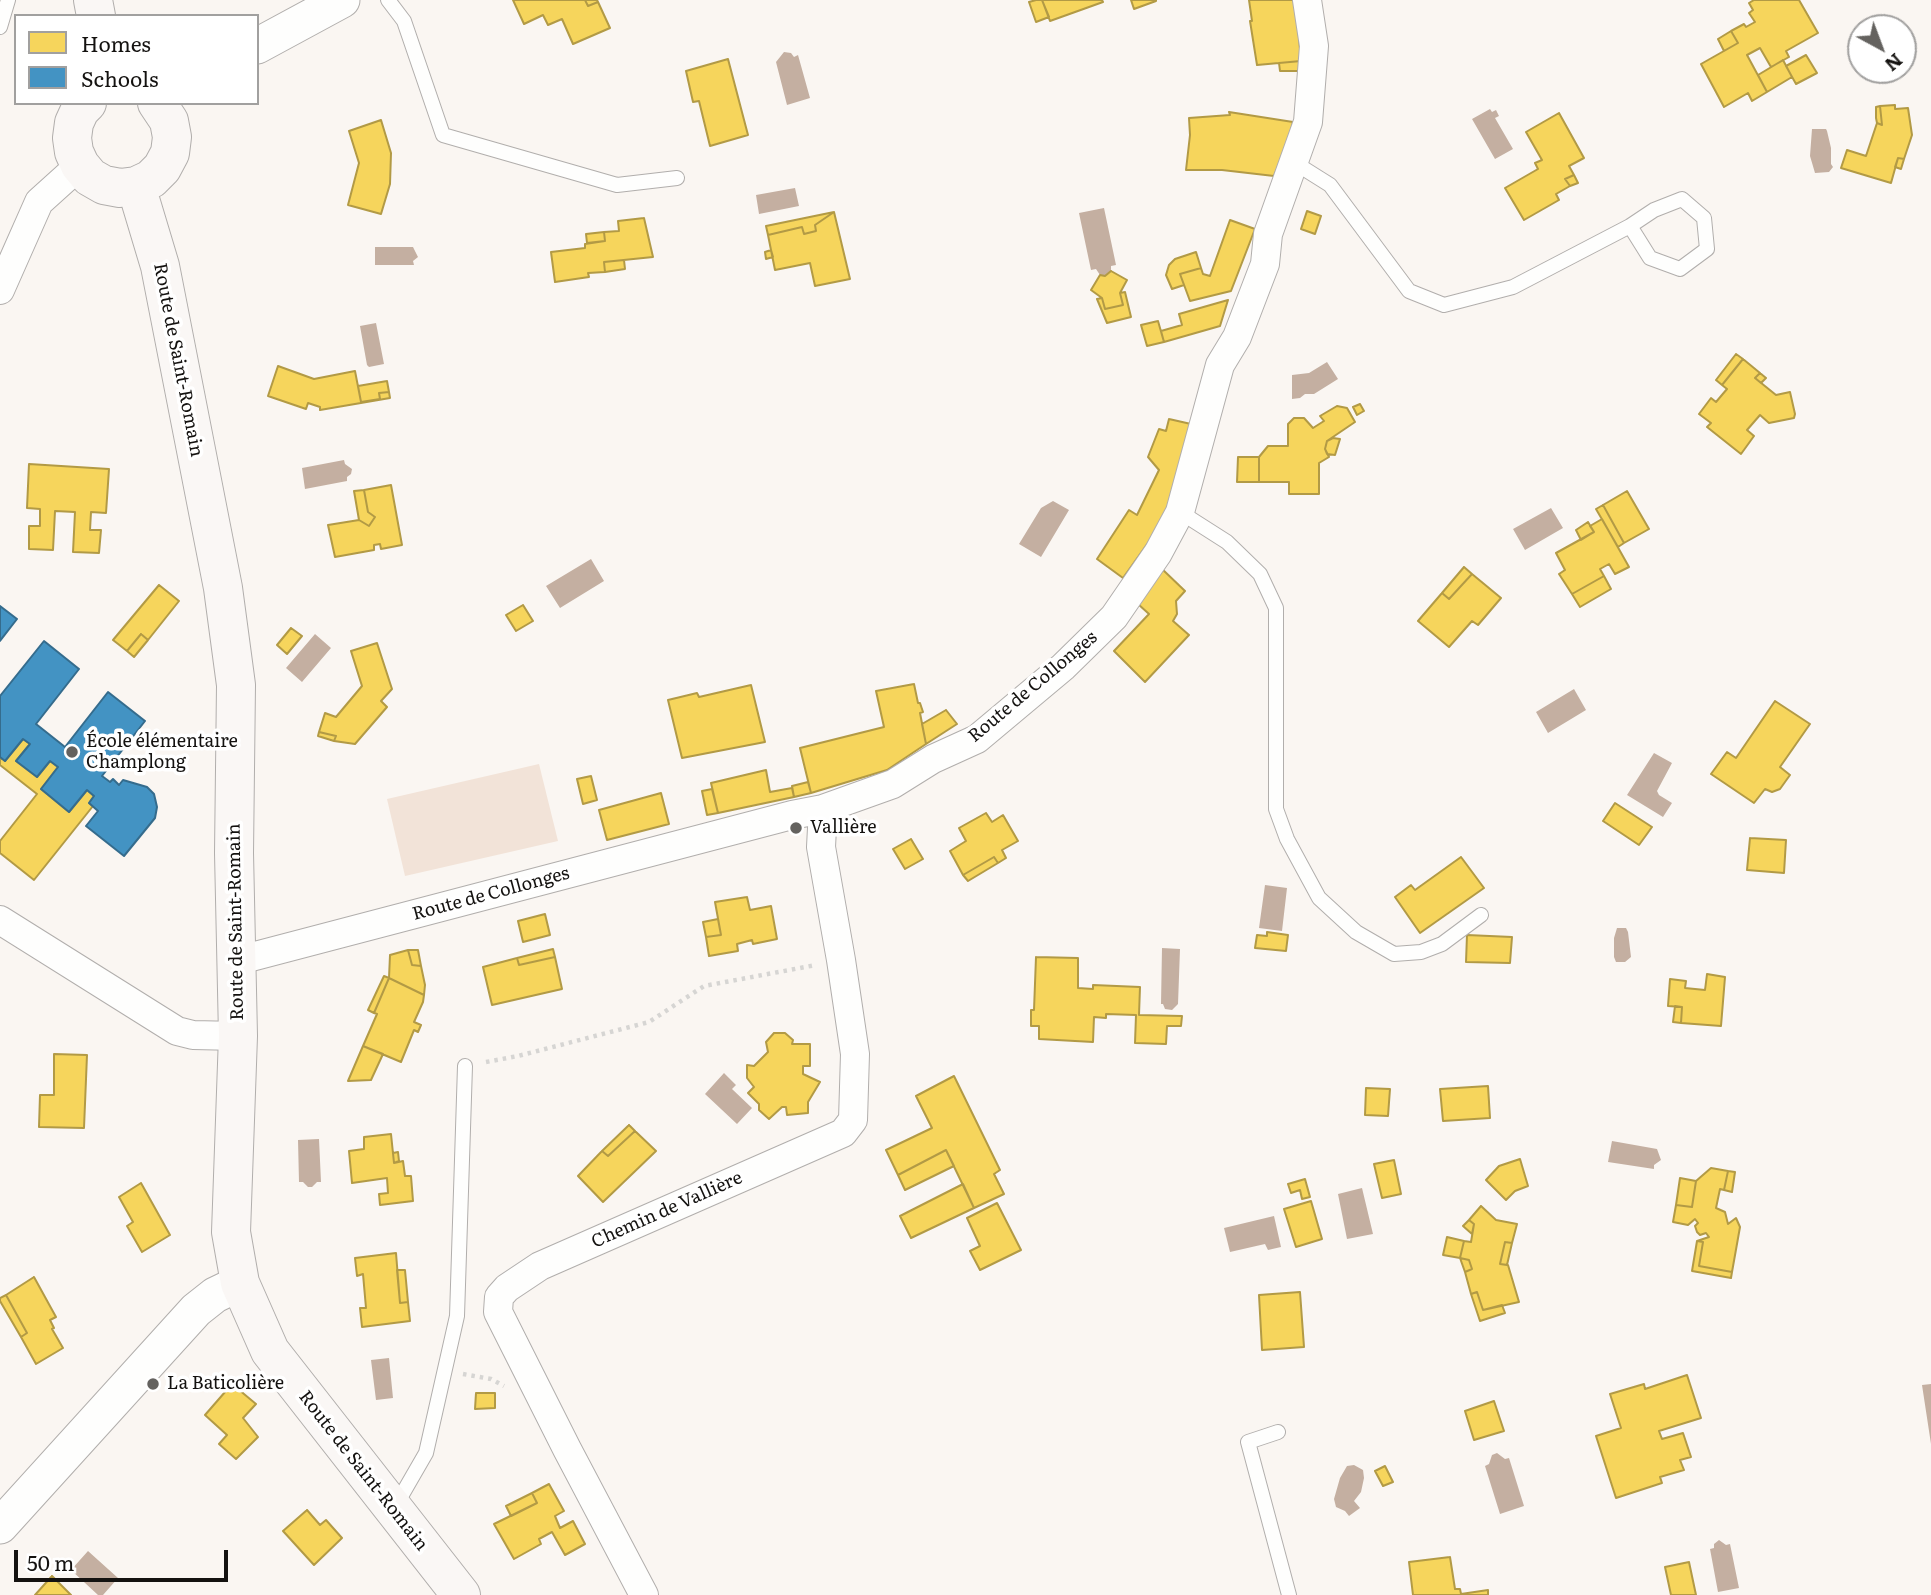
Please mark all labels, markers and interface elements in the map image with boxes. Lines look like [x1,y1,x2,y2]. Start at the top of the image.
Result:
legend [14,14,259,105]
north arrow [1847,14,1917,84]
text: Homes [81,27,151,58]
text: N [1879,48,1910,79]
text: Schools [81,62,159,93]
street label: Route de Saint-Romain [149,261,207,459]
street label: Route de Collonges [964,627,1102,747]
place label: École élémentaire Champlong [86,731,238,774]
marker: École élémentaire Champlong [64,744,80,760]
place label: Vallière [810,817,877,839]
marker: Vallière [788,820,804,836]
street label: Route de Saint-Romain [223,823,249,1021]
street label: Route de Collonges [410,863,572,925]
street label: Chemin de Vallière [588,1167,746,1253]
place label: La Baticolière [167,1373,284,1395]
marker: La Baticolière [145,1376,161,1392]
street label: Route de Saint-Romain [294,1387,432,1555]
scale bar [18,1536,231,1580]
text: 50 m [27,1546,74,1577]

